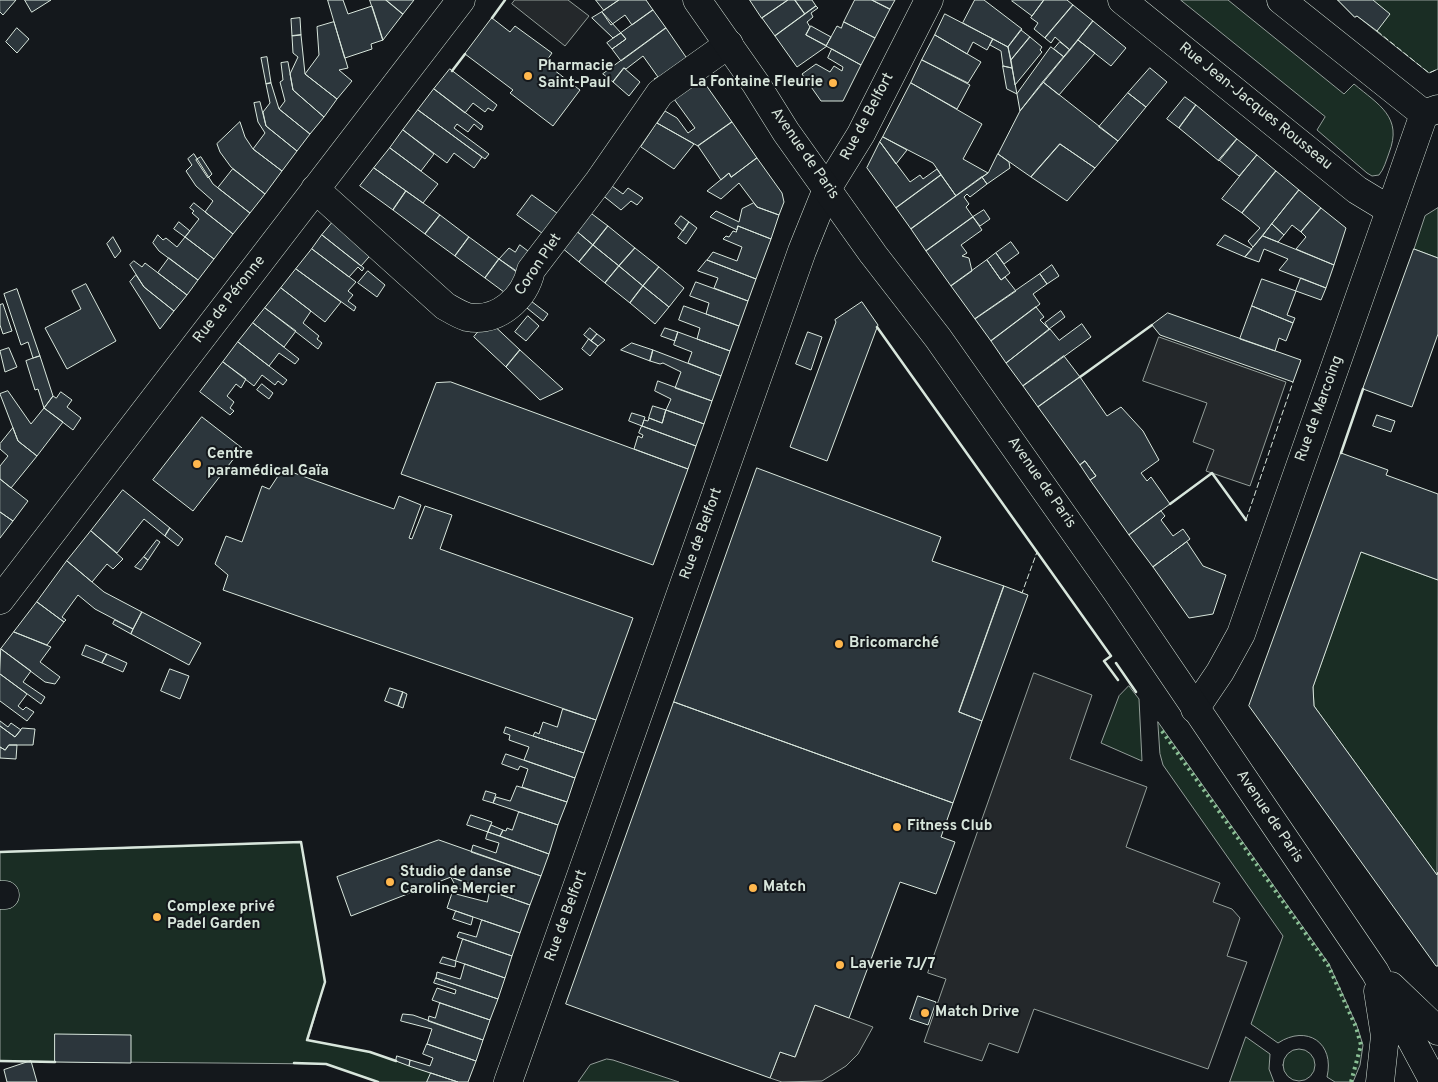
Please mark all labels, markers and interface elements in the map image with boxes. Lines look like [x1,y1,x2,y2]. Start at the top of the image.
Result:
street label: Rue Jean-Jacques Rousseau [1175,40,1335,174]
place label: Pharmacie Saint-Paul [538,58,613,93]
marker: Pharmacie Saint-Paul [522,70,534,82]
street label: Rue de Belfort [837,70,899,164]
place label: La Fontaine Fleurie [689,74,823,92]
marker: La Fontaine Fleurie [827,77,839,89]
street label: Avenue de Paris [766,105,842,203]
street label: Coron Plet [512,231,566,299]
street label: Rue de Péronne [190,253,270,347]
street label: Rue de Marcoing [1292,353,1348,465]
street label: Avenue de Paris [1003,434,1079,532]
place label: Centre paramédical Gaïa [207,446,329,481]
marker: Centre paramédical Gaïa [191,458,203,470]
street label: Rue de Belfort [677,486,727,582]
place label: Bricomarché [849,635,939,653]
marker: Bricomarché [833,638,845,650]
street label: Avenue de Paris [1231,767,1307,867]
place label: Fitness Club [907,818,992,836]
marker: Fitness Club [891,821,903,833]
place label: Studio de danse Caroline Mercier [400,864,515,899]
street label: Rue de Belfort [542,868,592,964]
marker: Studio de danse Caroline Mercier [384,876,396,888]
place label: Match [763,879,806,897]
marker: Match [747,882,759,894]
place label: Complexe privé Padel Garden [167,899,275,934]
marker: Complexe privé Padel Garden [151,911,163,923]
place label: Laverie 7J/7 [850,956,936,974]
marker: Laverie 7J/7 [834,959,846,971]
place label: Match Drive [935,1004,1019,1022]
marker: Match Drive [919,1007,931,1019]

